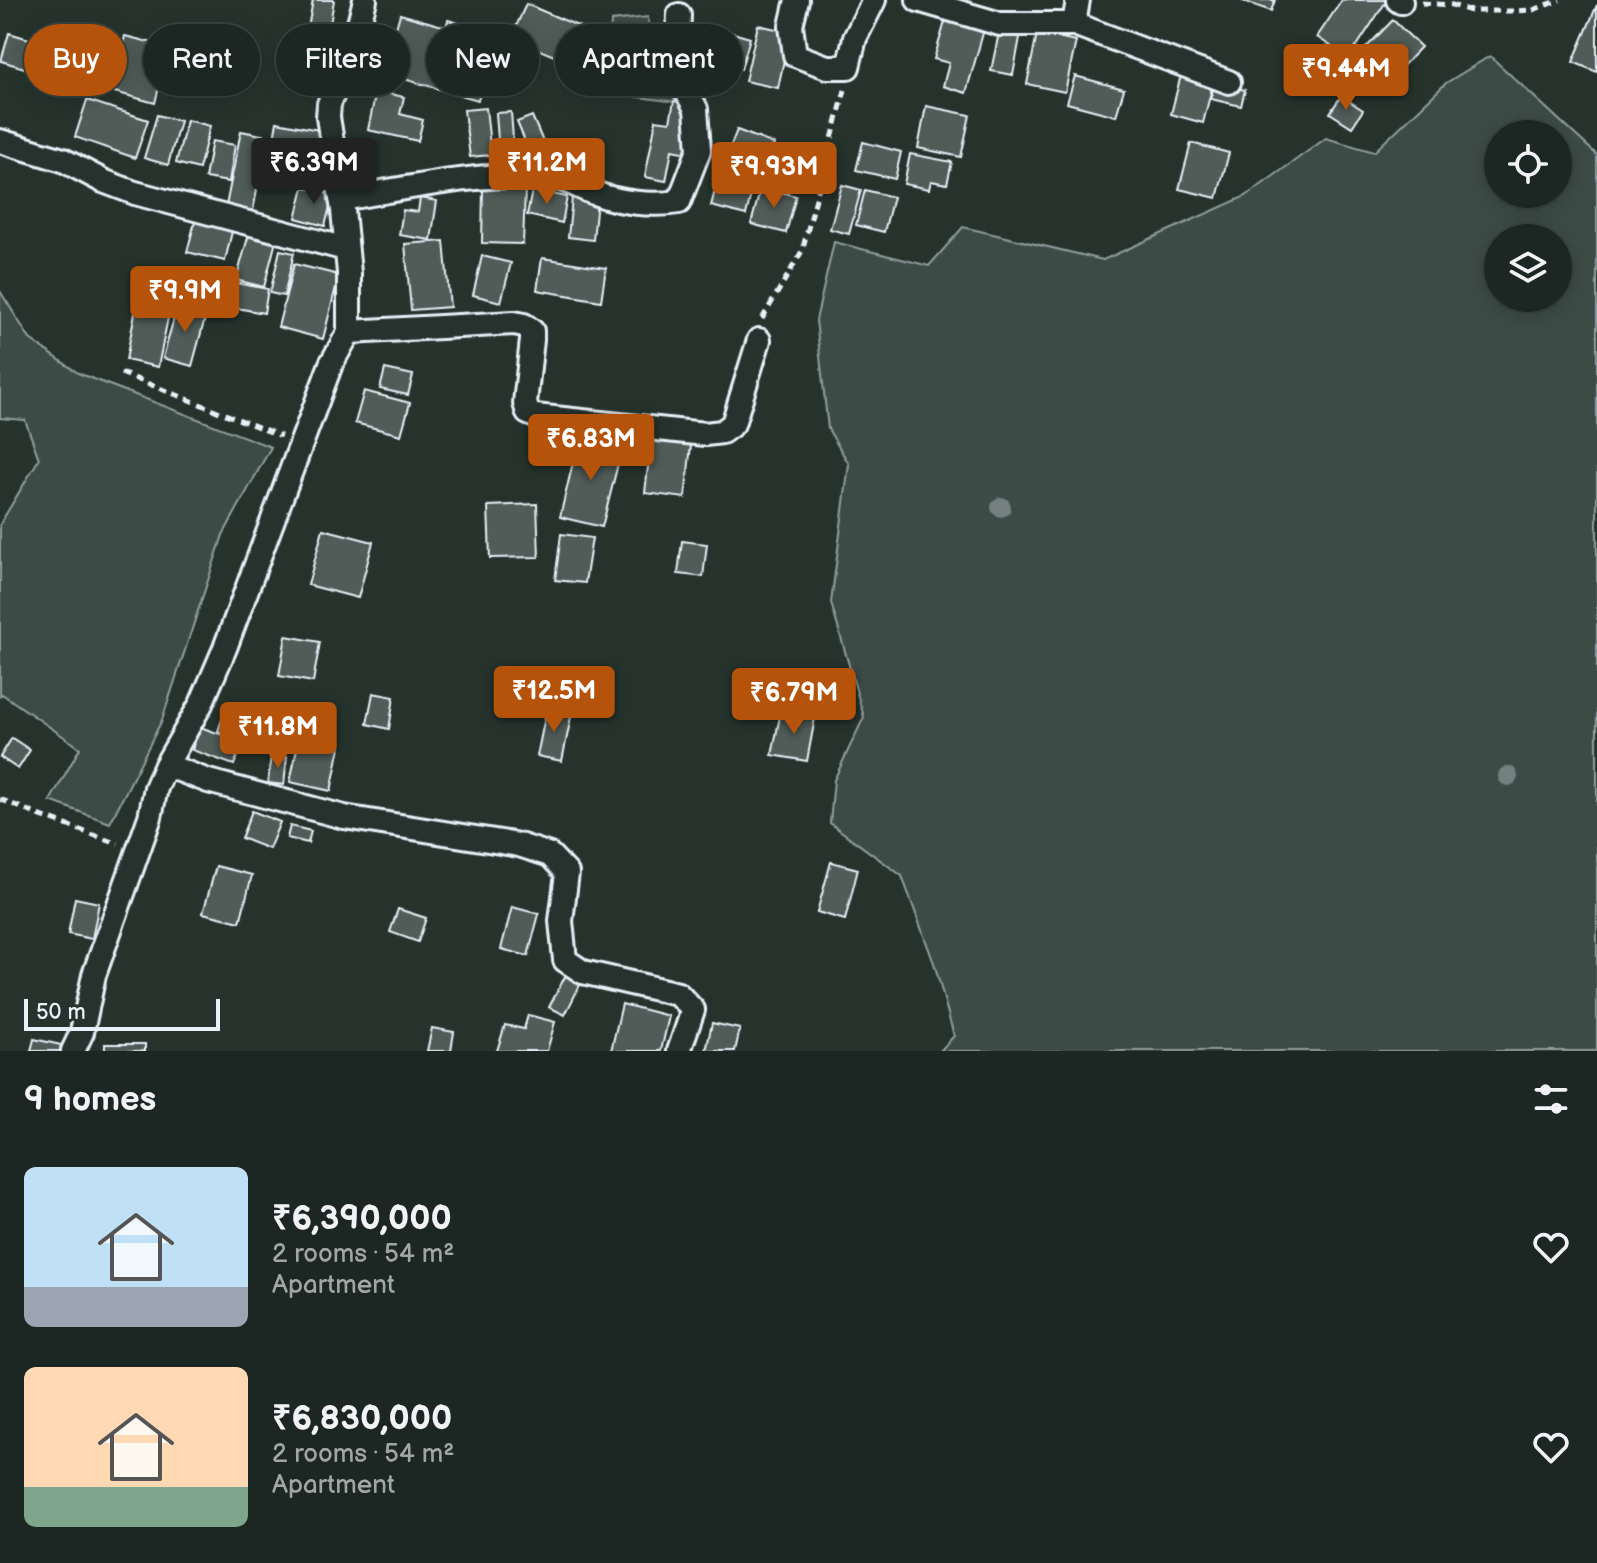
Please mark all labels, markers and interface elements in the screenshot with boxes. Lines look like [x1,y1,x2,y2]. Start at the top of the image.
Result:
chip: Buy [24,24,127,96]
chip: Rent [143,24,260,96]
chip: Filters [276,24,410,96]
chip: New [426,24,539,96]
chip: Apartment [555,24,743,96]
pin: ₹9.44M [1281,44,1411,112]
text: ₹9.44M [1302,54,1390,85]
map controls [1484,120,1572,312]
button: locate [1484,120,1572,208]
pin: ₹6.39M [249,138,379,206]
pin: ₹11.2M [482,138,612,206]
pin: ₹9.93M [709,142,839,210]
text: ₹6.39M [269,148,359,179]
text: ₹11.2M [507,148,587,179]
text: ₹9.93M [730,152,818,183]
button: layers [1484,224,1572,312]
pin: ₹9.9M [129,266,241,334]
text: ₹9.9M [148,276,222,307]
pin: ₹6.83M [526,414,656,482]
text: ₹6.83M [546,424,636,455]
pin: ₹12.5M [489,666,619,734]
pin: ₹6.79M [729,668,859,736]
text: ₹12.5M [512,676,596,707]
text: ₹6.79M [750,678,838,709]
pin: ₹11.8M [213,702,343,770]
text: ₹11.8M [238,712,318,743]
scale bar [24,995,220,1031]
text: 50 m [36,999,86,1026]
icon: filters [1529,1077,1573,1121]
text: 9 homes [24,1079,156,1120]
text: ₹6,390,000 [272,1198,452,1239]
icon: home [88,1199,184,1295]
icon: heart [1529,1225,1573,1269]
text: 2 rooms · 54 m² [272,1239,455,1270]
text: Apartment [272,1270,395,1301]
text: ₹6,830,000 [272,1398,452,1439]
icon: home [88,1399,184,1495]
icon: heart [1529,1425,1573,1469]
text: 2 rooms · 54 m² [272,1439,455,1470]
text: Apartment [272,1470,395,1501]

